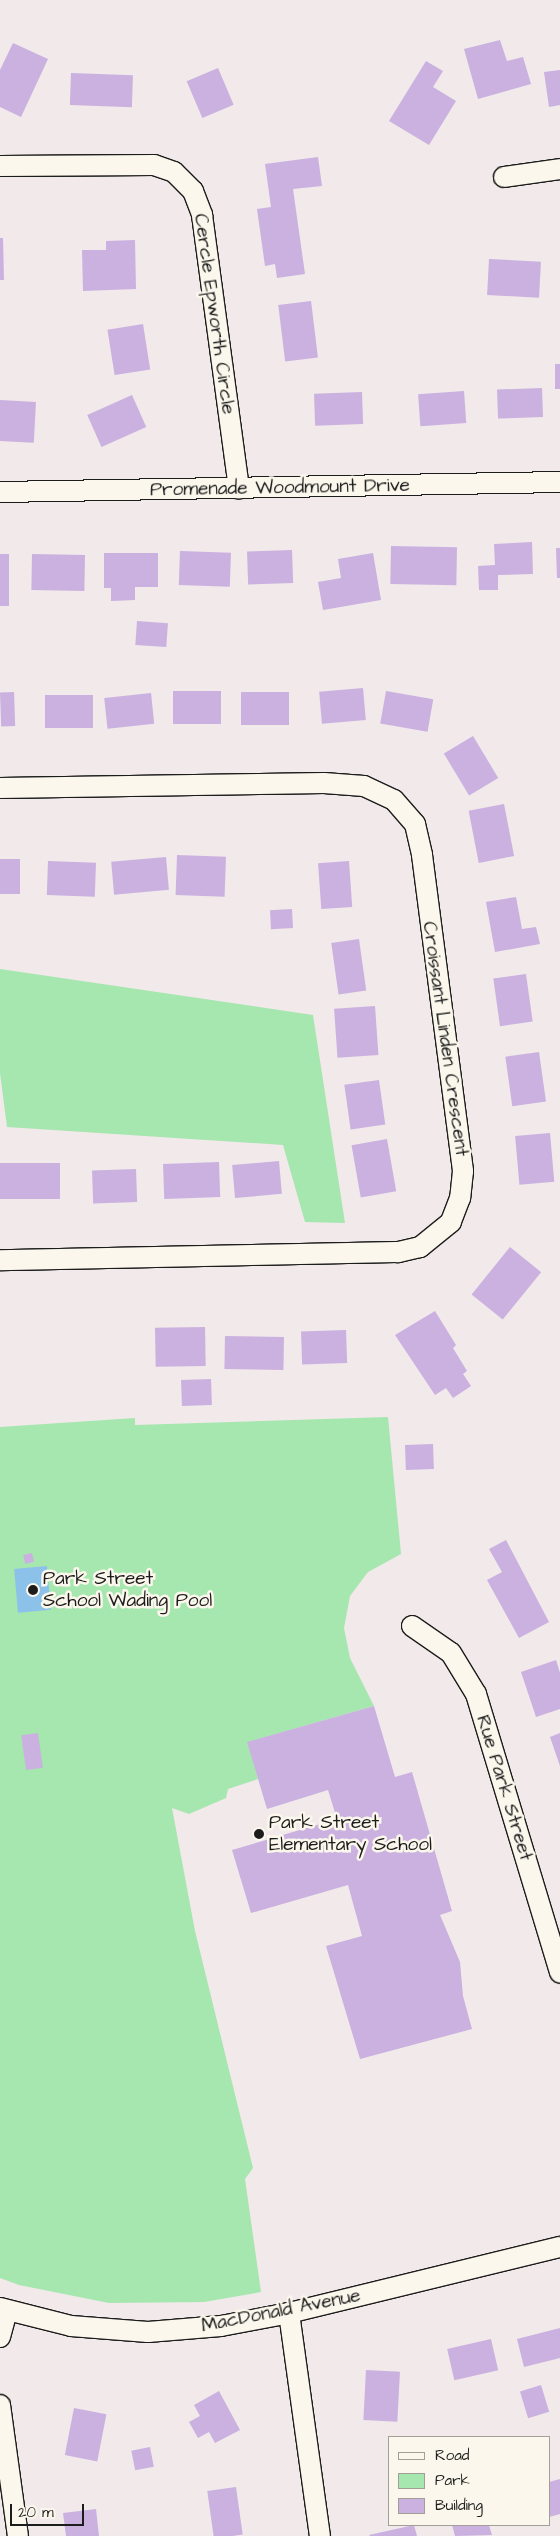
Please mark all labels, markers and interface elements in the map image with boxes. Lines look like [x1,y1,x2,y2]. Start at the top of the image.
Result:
street label: Cercle Epworth Circle [189,212,239,416]
street label: Promenade Woodmount Drive [150,474,410,502]
street label: Croissant Linden Crescent [417,920,473,1158]
place label: Park Street School Wading Pool [43,1568,212,1612]
marker: Park Street School Wading Pool [27,1584,39,1596]
street label: Rue Park Street [471,1712,537,1864]
place label: Park Street Elementary School [269,1812,432,1856]
marker: Park Street Elementary School [253,1828,265,1840]
street label: MacDonald Avenue [199,2284,363,2338]
legend [388,2436,550,2526]
text: Road [435,2445,469,2466]
text: Park [435,2470,470,2491]
scale bar [12,2494,86,2526]
text: Building [435,2495,483,2516]
text: 20 m [18,2502,54,2523]

